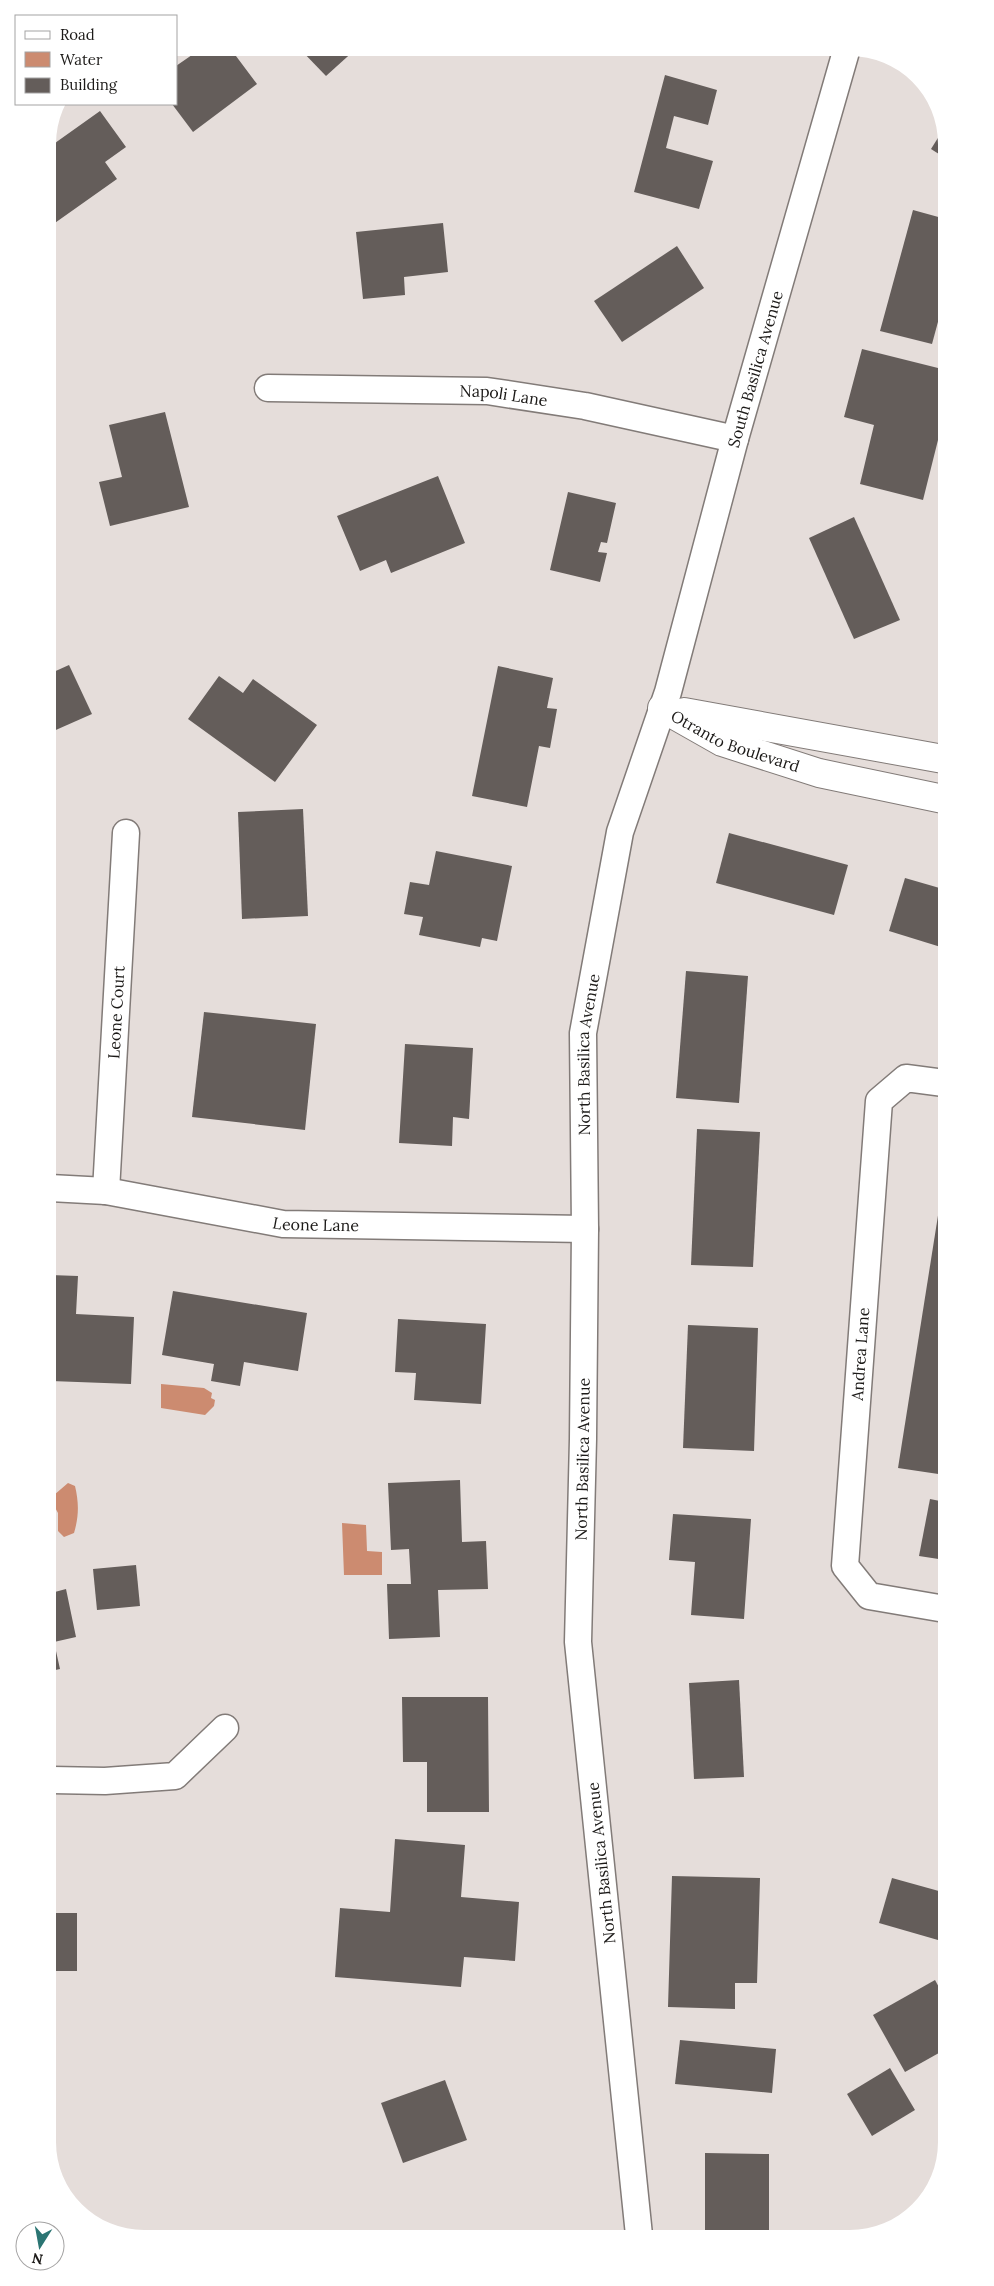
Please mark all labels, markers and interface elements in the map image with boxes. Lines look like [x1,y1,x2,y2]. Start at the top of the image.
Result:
legend [15,15,178,105]
text: Road [60,25,95,44]
text: Water [60,50,103,69]
text: Building [60,75,118,94]
street label: South Basilica Avenue [723,288,787,450]
street label: Napoli Lane [460,381,549,410]
street label: Otranto Boulevard [668,705,803,776]
street label: Leone Court [103,964,129,1059]
street label: North Basilica Avenue [573,972,604,1136]
street label: Leone Lane [271,1212,359,1235]
street label: Andrea Lane [847,1306,873,1402]
street label: North Basilica Avenue [571,1377,594,1541]
street label: North Basilica Avenue [583,1781,619,1945]
north arrow [15,2221,65,2271]
text: N [30,2249,45,2269]

